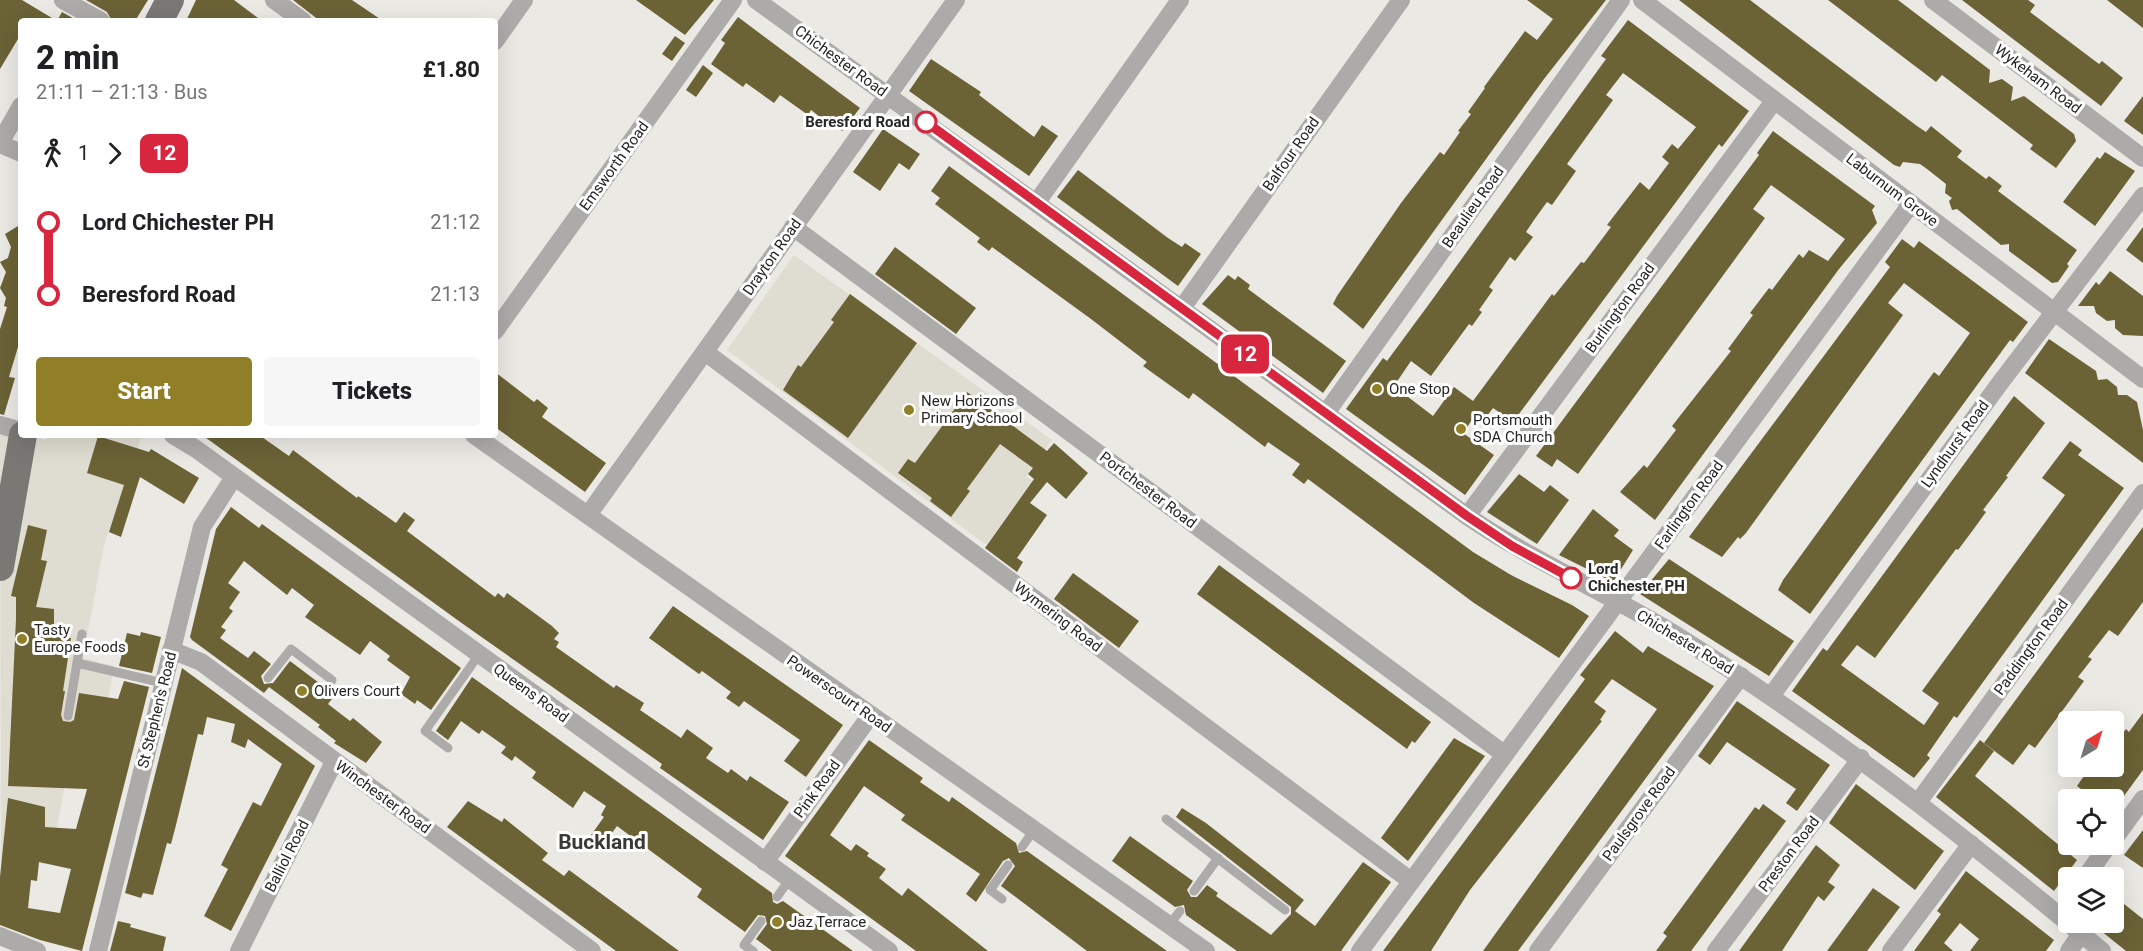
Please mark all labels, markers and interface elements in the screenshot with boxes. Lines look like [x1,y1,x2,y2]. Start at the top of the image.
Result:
street label: Chichester Road [791,22,891,100]
text: 2 min [36,38,119,77]
street label: Wykeham Road [1991,41,2085,117]
text: £1.80 [423,57,480,82]
text: 21:11 – 21:13 · Bus [36,80,208,104]
marker: Beresford Road [915,111,937,133]
place label: Beresford Road [805,113,910,131]
street label: Balfour Road [1259,113,1323,195]
street label: Emsworth Road [576,118,652,214]
icon: walk [36,137,69,170]
icon: forward [98,137,131,170]
text: 1 [78,141,89,165]
text: 12 [152,141,176,165]
street label: Laburnum Grove [1843,150,1941,230]
street label: Beaulieu Road [1438,163,1508,251]
text: Lord Chichester PH [82,210,274,235]
text: 21:12 [430,210,480,234]
street label: Drayton Road [739,215,805,299]
street label: Burlington Road [1581,260,1659,356]
text: Beresford Road [82,282,236,307]
text: 21:13 [430,282,480,306]
line badge: 12 [1218,334,1272,374]
text: 12 [1233,342,1257,366]
button: Start [36,357,252,426]
button: Tickets [264,357,480,426]
place label: One Stop [1389,380,1450,398]
marker: One Stop [1370,382,1384,396]
place label: New Horizons Primary School [921,392,1022,427]
street label: Lyndhurst Road [1917,397,1993,491]
marker: New Horizons Primary School [902,403,916,417]
place label: Portsmouth SDA Church [1473,411,1552,446]
marker: Portsmouth SDA Church [1454,422,1468,436]
street label: Portchester Road [1096,448,1200,532]
street label: Farlington Road [1651,457,1727,553]
place label: Lord Chichester PH [1588,560,1685,595]
marker: Lord Chichester PH [1560,567,1582,589]
street label: Wymering Road [1011,578,1105,656]
street label: Paddington Road [1990,595,2072,699]
street label: Chichester Road [1633,606,1737,678]
place label: Tasty Europe Foods [34,621,126,656]
marker: Tasty Europe Foods [15,632,29,646]
street label: St Stephen's Road [134,650,180,770]
street label: Powerscourt Road [783,651,895,737]
street label: Queens Road [490,660,572,726]
place label: Olivers Court [314,682,400,700]
marker: Olivers Court [295,684,309,698]
north arrow [2058,711,2124,777]
map controls [2058,711,2124,933]
street label: Winchester Road [332,756,434,838]
street label: Pink Road [790,757,844,821]
street label: Paulsgrove Road [1599,763,1679,865]
button: locate [2058,789,2124,855]
street label: Preston Road [1755,813,1823,895]
street label: Balliol Road [261,817,313,895]
district label: Buckland [558,830,646,854]
button: layers [2058,867,2124,933]
place label: Jaz Terrace [789,913,866,931]
marker: Jaz Terrace [770,915,784,929]

